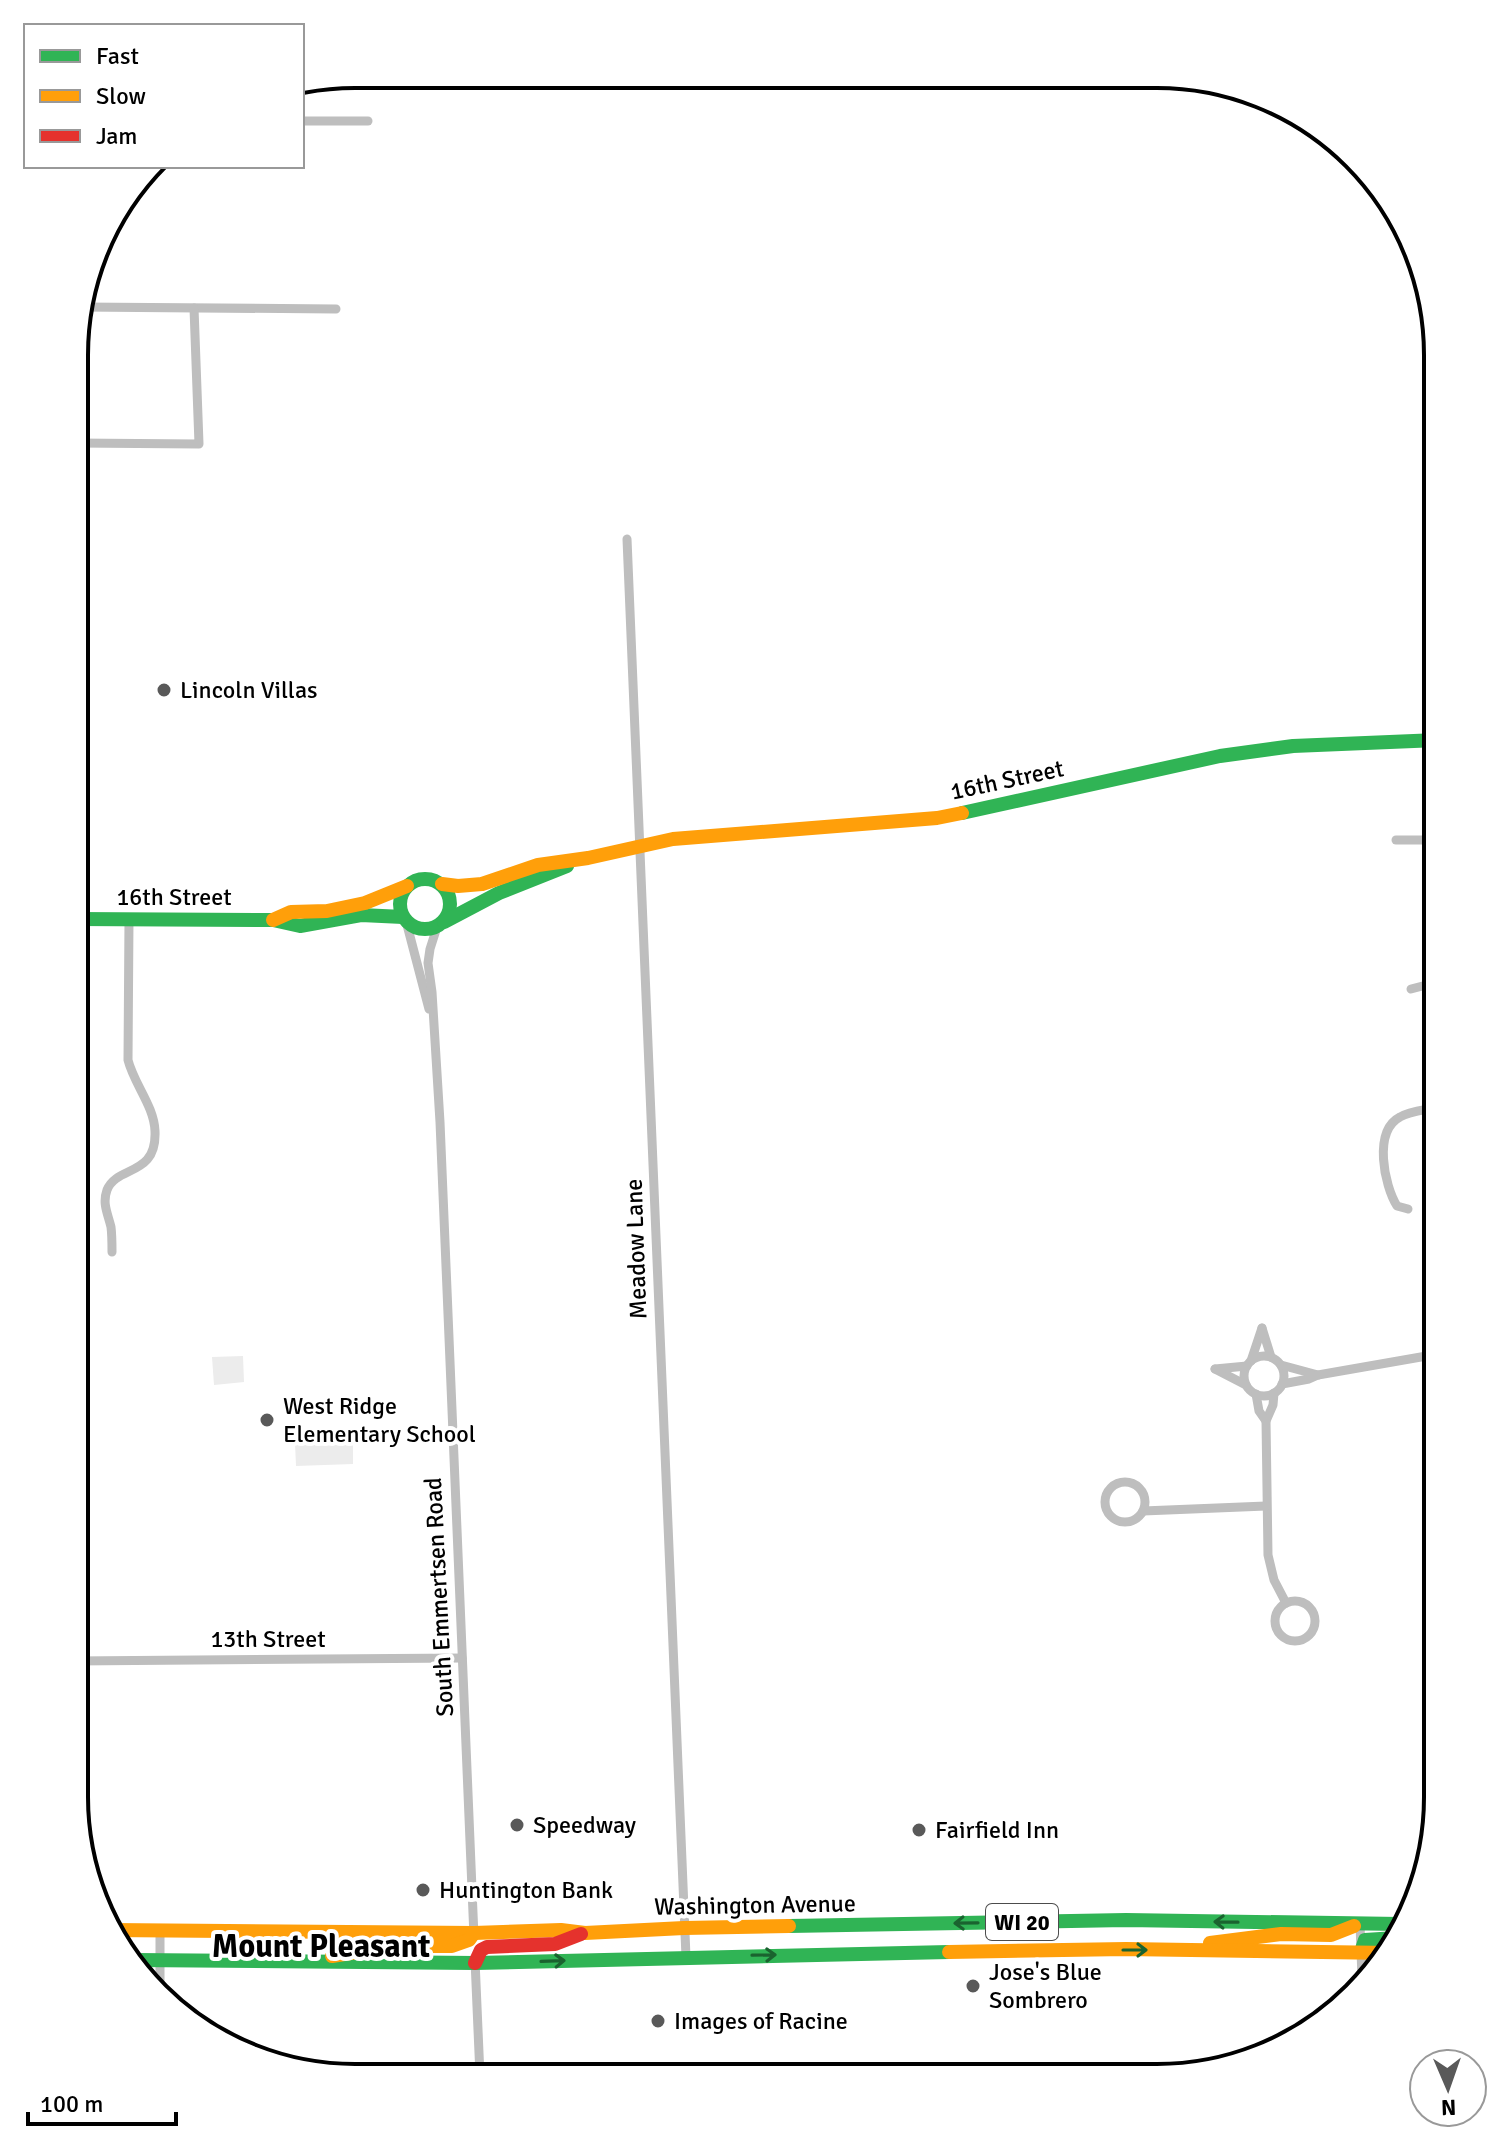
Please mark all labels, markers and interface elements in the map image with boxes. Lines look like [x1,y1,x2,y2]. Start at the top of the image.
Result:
legend [24,24,304,168]
text: Fast [96,41,139,71]
text: Slow [96,81,146,111]
text: Jam [96,121,137,151]
place label: Lincoln Villas [180,675,318,705]
marker: Lincoln Villas [155,681,173,699]
street label: 16th Street [948,753,1066,807]
street label: 16th Street [116,882,232,912]
street label: Meadow Lane [619,1178,653,1320]
place label: West Ridge Elementary School [283,1391,476,1449]
marker: West Ridge Elementary School [258,1411,276,1429]
street label: South Emmertsen Road [418,1477,460,1717]
street label: 13th Street [210,1624,326,1654]
place label: Speedway [533,1810,636,1840]
place label: Fairfield Inn [935,1815,1059,1845]
marker: Speedway [508,1816,526,1834]
marker: Fairfield Inn [910,1821,928,1839]
place label: Huntington Bank [439,1875,613,1905]
marker: Huntington Bank [414,1881,432,1899]
street label: Washington Avenue [654,1888,856,1922]
road number: WI 20 [986,1904,1058,1940]
one-way arrow [1213,1914,1240,1930]
one-way arrow [953,1915,980,1931]
district label: Mount Pleasant [212,1927,430,1966]
one-way arrow [1121,1942,1148,1958]
one-way arrow [750,1948,777,1963]
one-way arrow [539,1953,566,1968]
place label: Jose's Blue Sombrero [989,1957,1102,2015]
marker: Jose's Blue Sombrero [964,1977,982,1995]
place label: Images of Racine [674,2006,848,2036]
marker: Images of Racine [649,2012,667,2030]
north arrow [1408,2048,1488,2128]
scale bar [28,2076,176,2126]
text: 100 m [40,2089,103,2119]
text: N [1441,2094,1457,2121]

